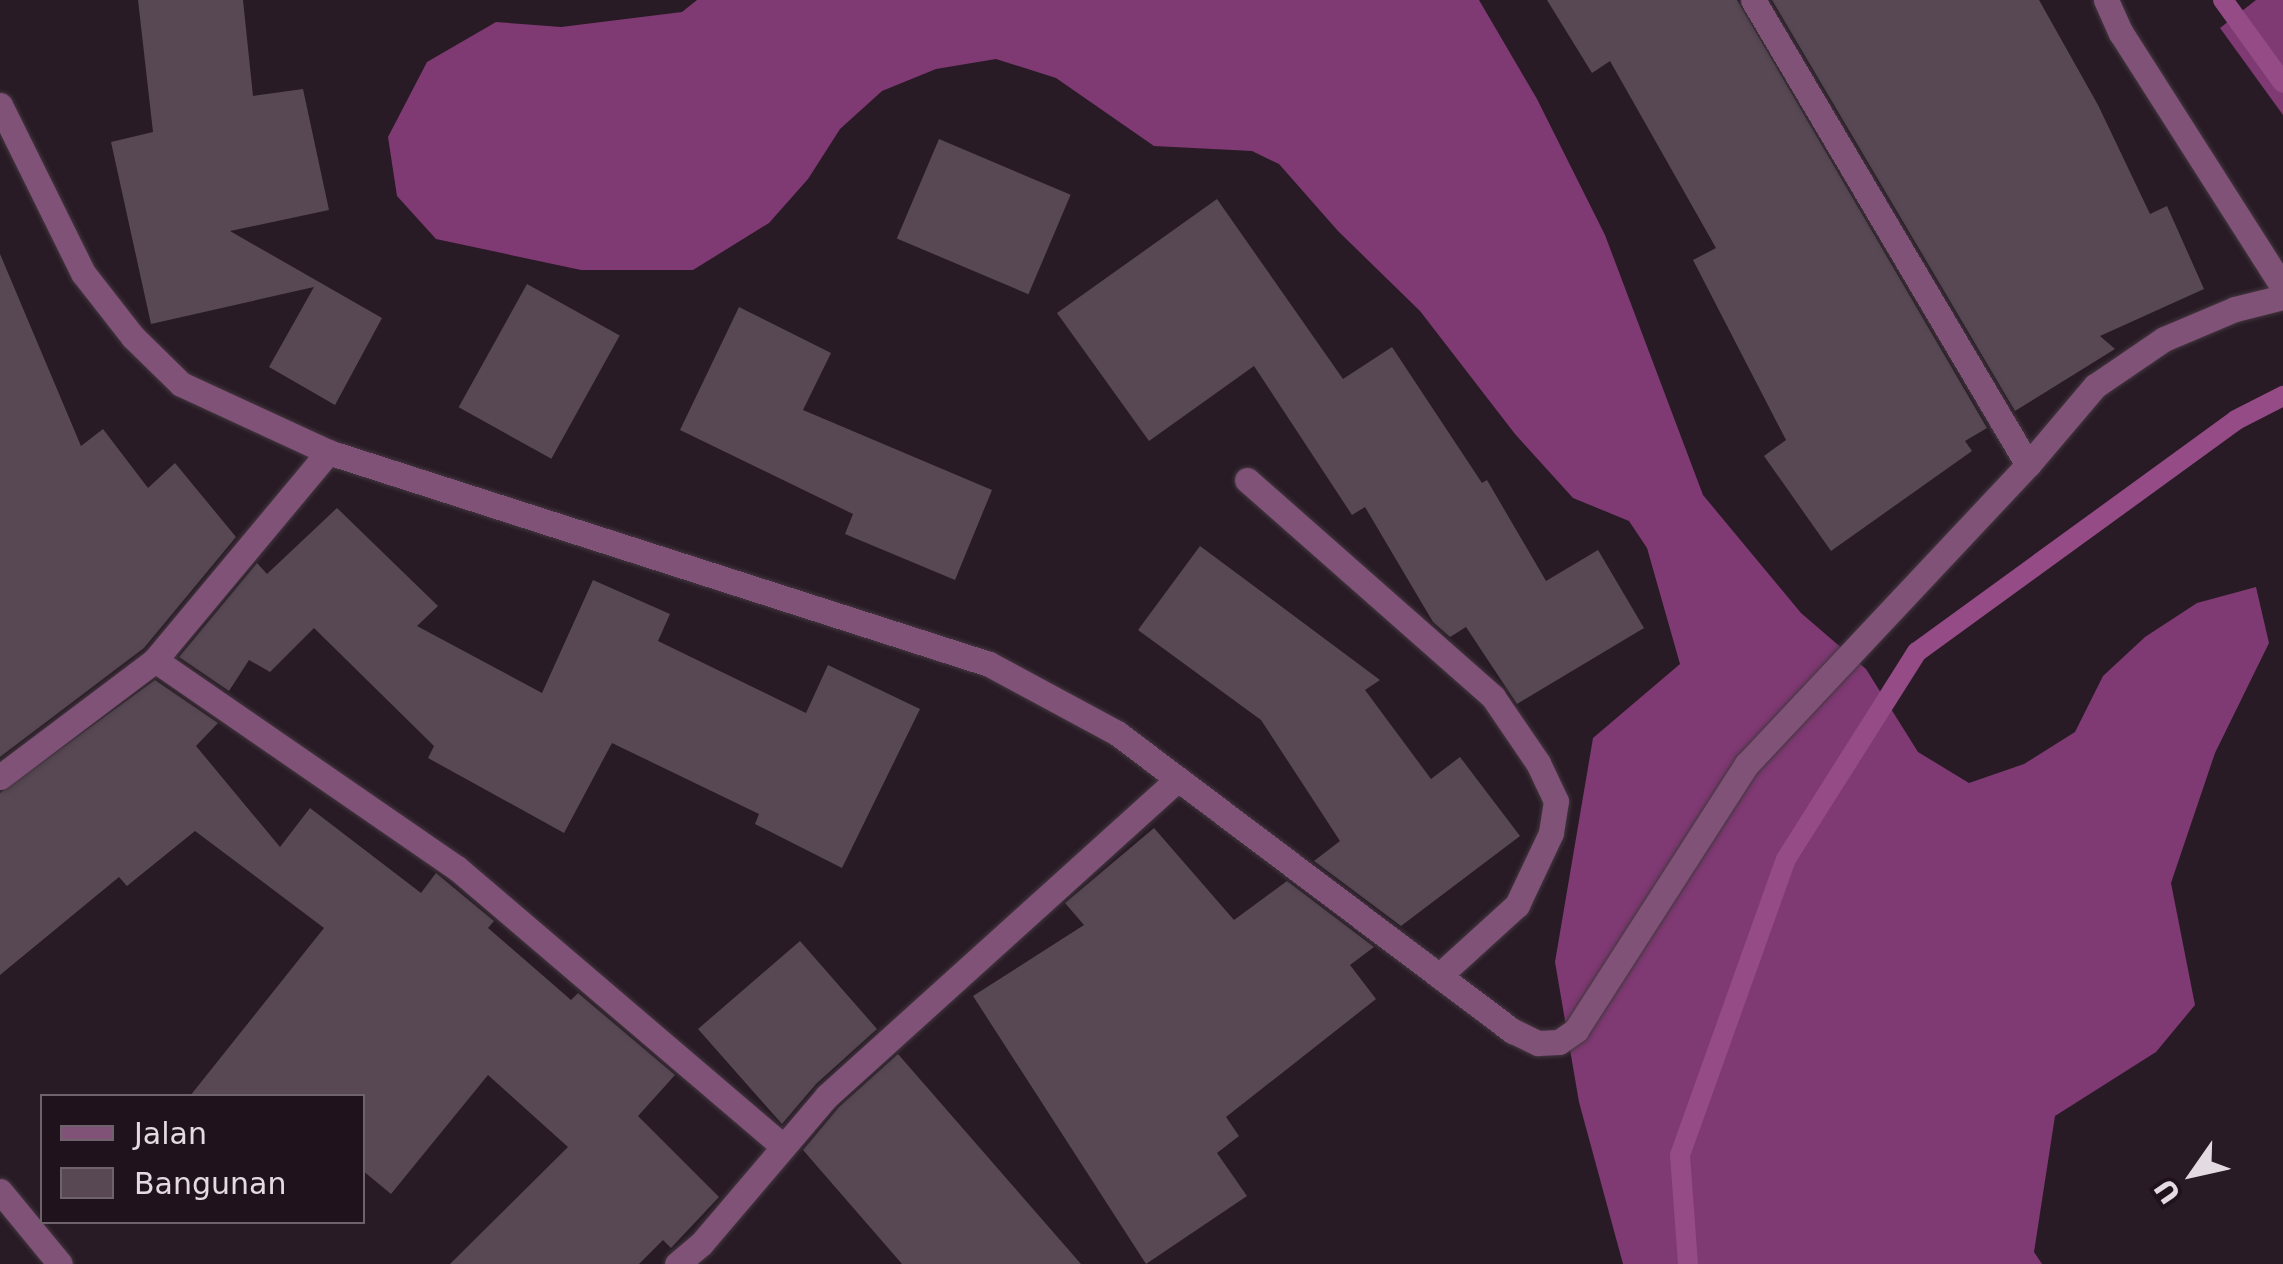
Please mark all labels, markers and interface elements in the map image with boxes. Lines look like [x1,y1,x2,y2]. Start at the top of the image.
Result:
legend [40,1094,365,1224]
text: Jalan [134,1116,207,1151]
north arrow [2143,1124,2243,1224]
text: Bangunan [134,1166,286,1201]
text: U [2148,1172,2188,1210]

